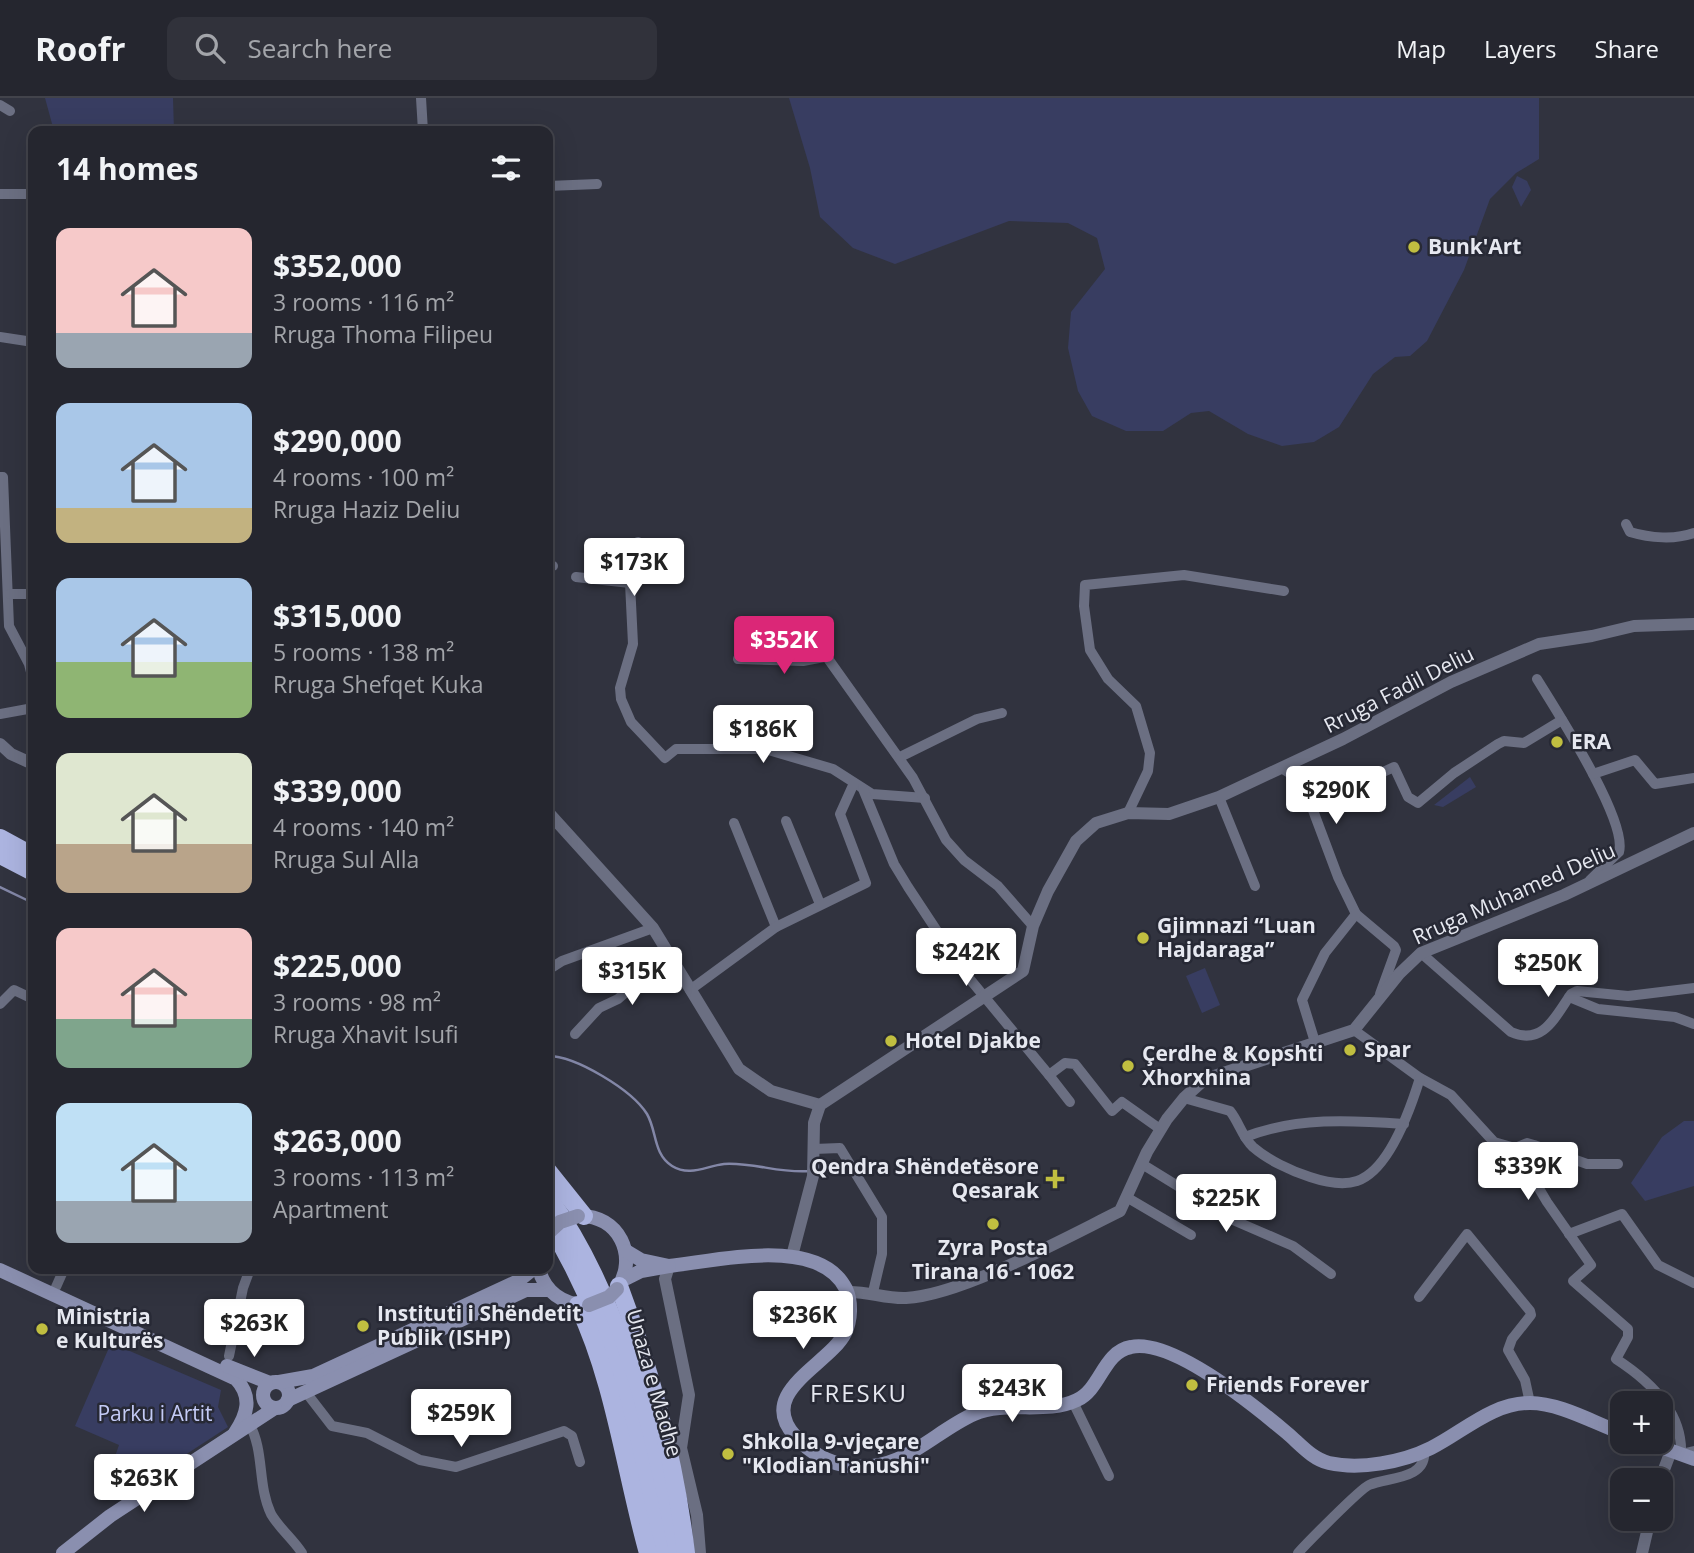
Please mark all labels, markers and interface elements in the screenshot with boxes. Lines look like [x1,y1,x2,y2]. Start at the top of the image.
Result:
search box [167,17,657,80]
text: Roofr [35,26,125,71]
icon: search [191,29,229,67]
text: Search here [247,30,392,66]
text: Map [1396,32,1446,65]
text: Layers [1484,32,1557,65]
text: Share [1595,32,1659,65]
text: 14 homes [56,148,199,189]
icon: filters [487,149,525,187]
place label: Bunk'Art [1428,232,1521,260]
marker: Bunk'Art [1406,239,1422,255]
text: $352,000 [273,245,402,286]
icon: home [112,256,196,340]
text: 3 rooms · 116 m² [273,286,454,318]
text: Rruga Thoma Filipeu [273,318,493,350]
text: $290,000 [273,420,402,461]
icon: home [112,431,196,515]
text: 4 rooms · 100 m² [273,461,454,493]
text: Rruga Haziz Deliu [273,493,460,525]
pin: $173K [585,538,683,598]
text: $173K [600,545,668,577]
text: $315,000 [273,595,402,636]
icon: home [112,606,196,690]
pin: $352K [735,616,833,676]
text: $352K [750,623,818,655]
text: 5 rooms · 138 m² [273,636,454,668]
street label: Rruga Fadil Deliu [1319,639,1478,739]
text: Rruga Shefqet Kuka [273,668,484,700]
pin: $186K [714,706,812,765]
text: $186K [729,712,797,744]
place label: ERA [1571,727,1612,755]
marker: ERA [1549,734,1565,750]
pin: $290K [1287,766,1385,826]
text: $339,000 [273,770,402,811]
text: $290K [1302,773,1370,805]
icon: home [112,781,196,865]
text: 4 rooms · 140 m² [273,811,454,843]
street label: Rruga Muhamed Deliu [1408,836,1619,950]
text: Rruga Sul Alla [273,843,419,875]
place label: Gjimnazi “Luan Hajdaraga” [1157,911,1316,963]
pin: $242K [917,928,1015,988]
marker: Gjimnazi “Luan Hajdaraga” [1135,930,1151,946]
text: $242K [932,935,1000,967]
pin: $250K [1499,940,1597,999]
text: $225,000 [273,945,402,986]
text: $250K [1514,946,1582,978]
pin: $315K [583,948,681,1007]
text: $315K [598,954,666,986]
icon: home [112,956,196,1040]
text: 3 rooms · 98 m² [273,986,441,1018]
text: Rruga Xhavit Isufi [273,1018,459,1050]
place label: Hotel Djakbe [905,1026,1041,1054]
marker: Hotel Djakbe [883,1033,899,1049]
place label: Spar [1364,1035,1412,1063]
place label: Çerdhe & Kopshti Xhorxhina [1142,1039,1323,1091]
marker: Spar [1342,1042,1358,1058]
marker: Çerdhe & Kopshti Xhorxhina [1120,1058,1136,1074]
text: $263,000 [273,1120,402,1161]
icon: home [112,1131,196,1215]
pin: $339K [1479,1142,1577,1202]
text: $339K [1494,1149,1562,1181]
place label: Qendra Shëndetësore Qesarak [811,1152,1040,1204]
text: 3 rooms · 113 m² [273,1161,454,1193]
marker: Qendra Shëndetësore Qesarak [1045,1169,1065,1189]
pin: $225K [1177,1174,1275,1234]
text: $225K [1192,1181,1260,1213]
text: Apartment [273,1193,389,1225]
marker: Zyra Posta Tirana 16 - 1062 [985,1216,1001,1232]
place label: Zyra Posta Tirana 16 - 1062 [912,1233,1074,1285]
pin: $236K [754,1292,852,1351]
text: $236K [769,1298,837,1330]
place label: Instituti i Shëndetit Publik (ISHP) [377,1299,581,1351]
pin: $263K [205,1300,303,1359]
place label: Ministria e Kulturës [56,1302,163,1354]
text: $263K [220,1306,288,1338]
street label: Unaza e Madhe [621,1306,689,1460]
marker: Instituti i Shëndetit Publik (ISHP) [355,1318,371,1334]
marker: Ministria e Kulturës [34,1321,50,1337]
pin: $243K [963,1364,1061,1424]
place label: Friends Forever [1206,1370,1370,1398]
text: $243K [978,1371,1046,1403]
district label: FRESKU [810,1376,908,1409]
marker: Friends Forever [1184,1377,1200,1393]
pin: $259K [412,1390,510,1449]
map controls [1610,1391,1673,1531]
button: + [1610,1391,1673,1454]
text: $259K [427,1396,495,1428]
park label: Parku i Artit [97,1399,213,1427]
place label: Shkolla 9-vjeçare "Klodian Tanushi" [742,1427,930,1479]
marker: Shkolla 9-vjeçare "Klodian Tanushi" [720,1446,736,1462]
pin: $263K [95,1454,193,1514]
text: $263K [110,1461,178,1493]
button: − [1610,1468,1673,1531]

